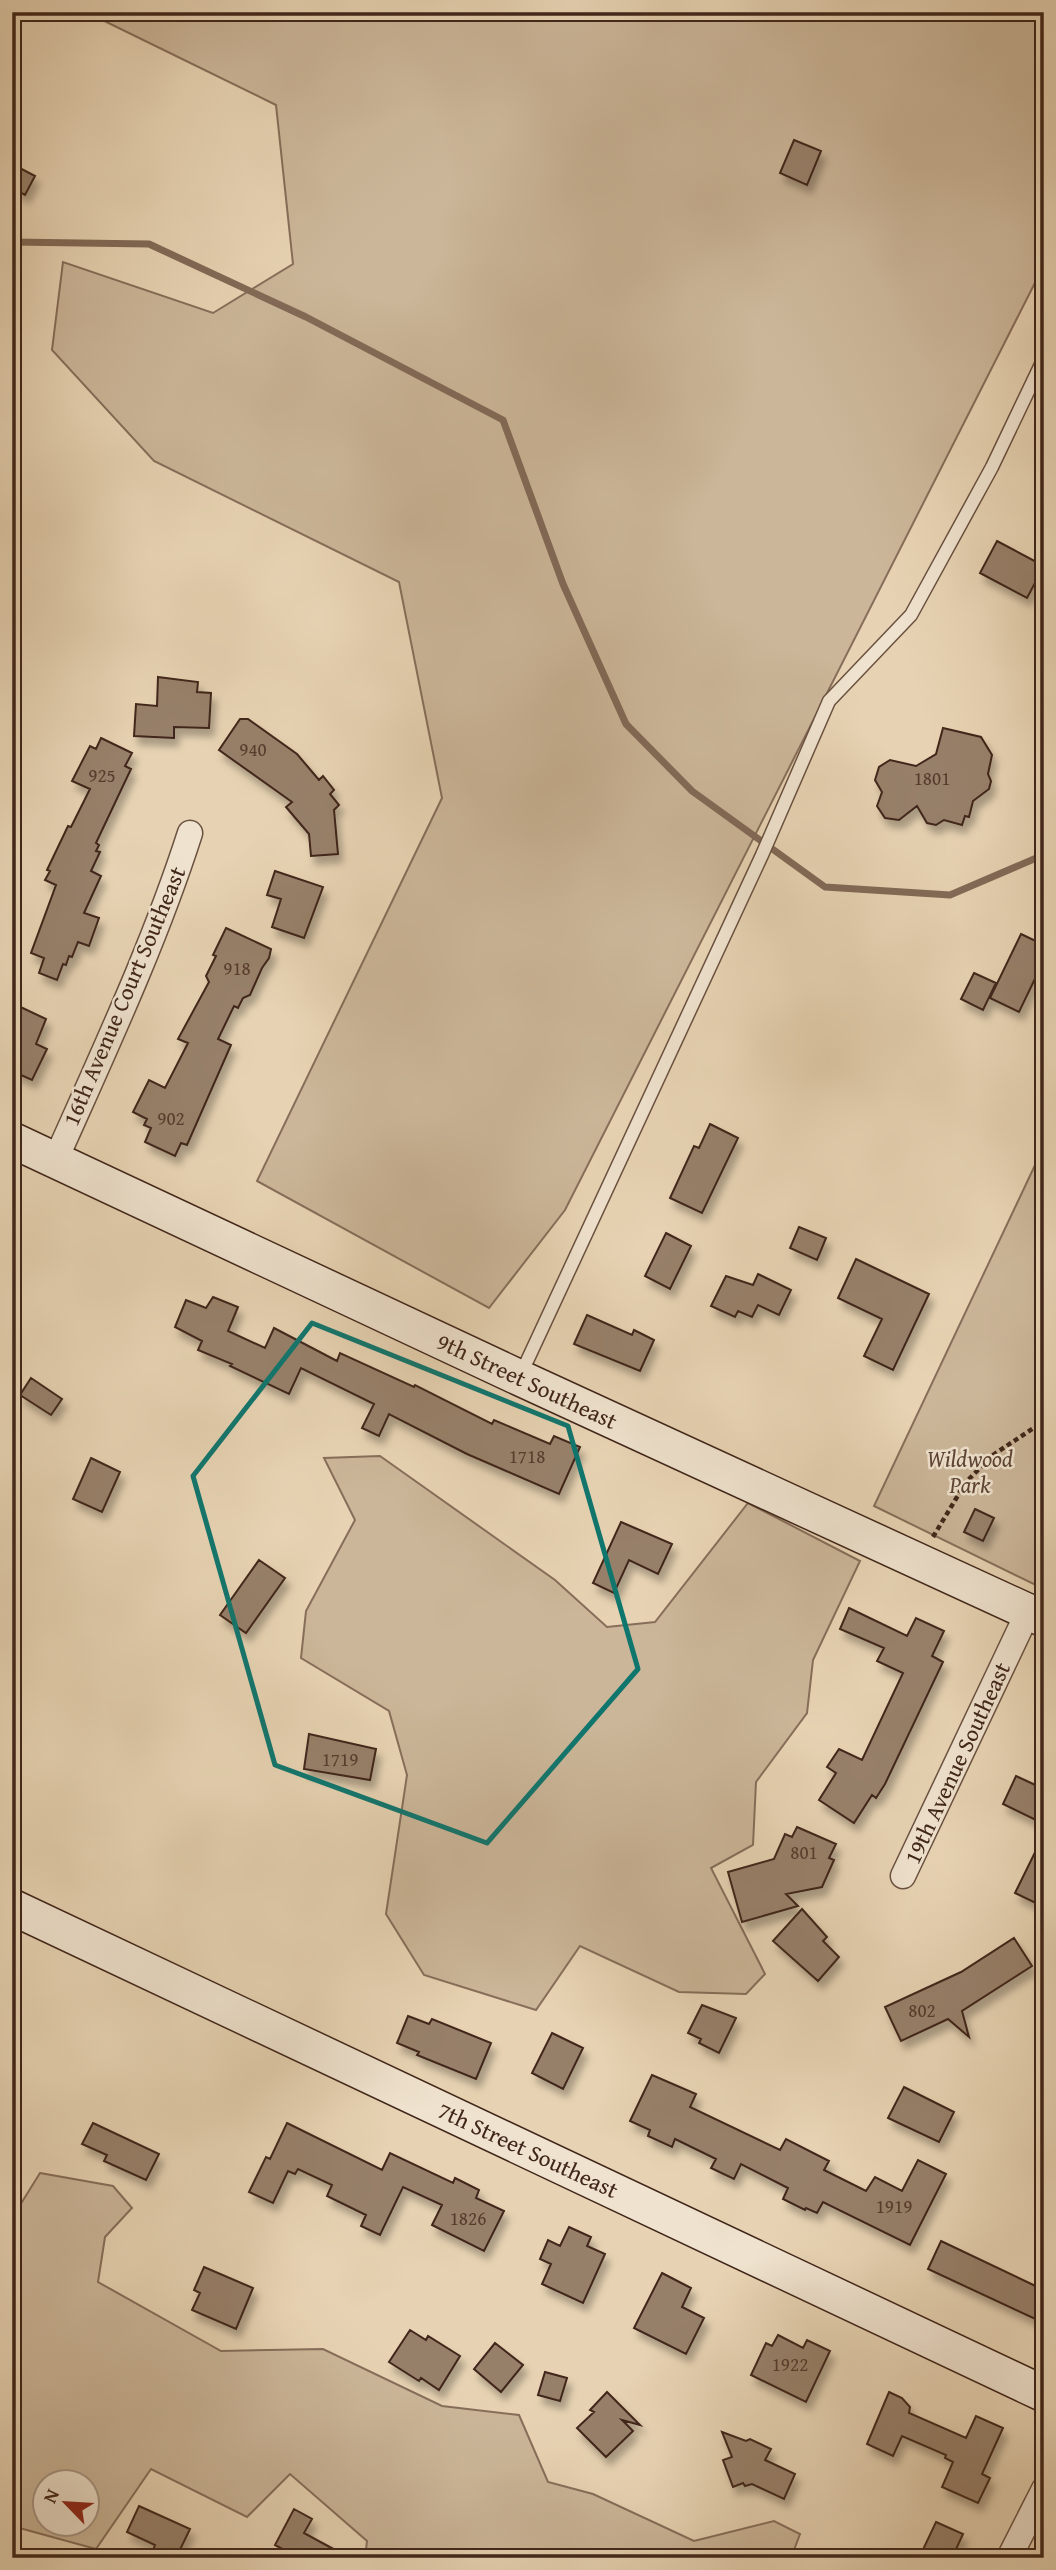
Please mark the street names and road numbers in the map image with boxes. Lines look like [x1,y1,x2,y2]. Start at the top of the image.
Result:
street label: 16th Avenue Court Southeast [54,861,193,1131]
street label: 9th Street Southeast [432,1324,623,1437]
street label: 19th Avenue Southeast [895,1656,1018,1869]
street label: 7th Street Southeast [433,2093,624,2206]

